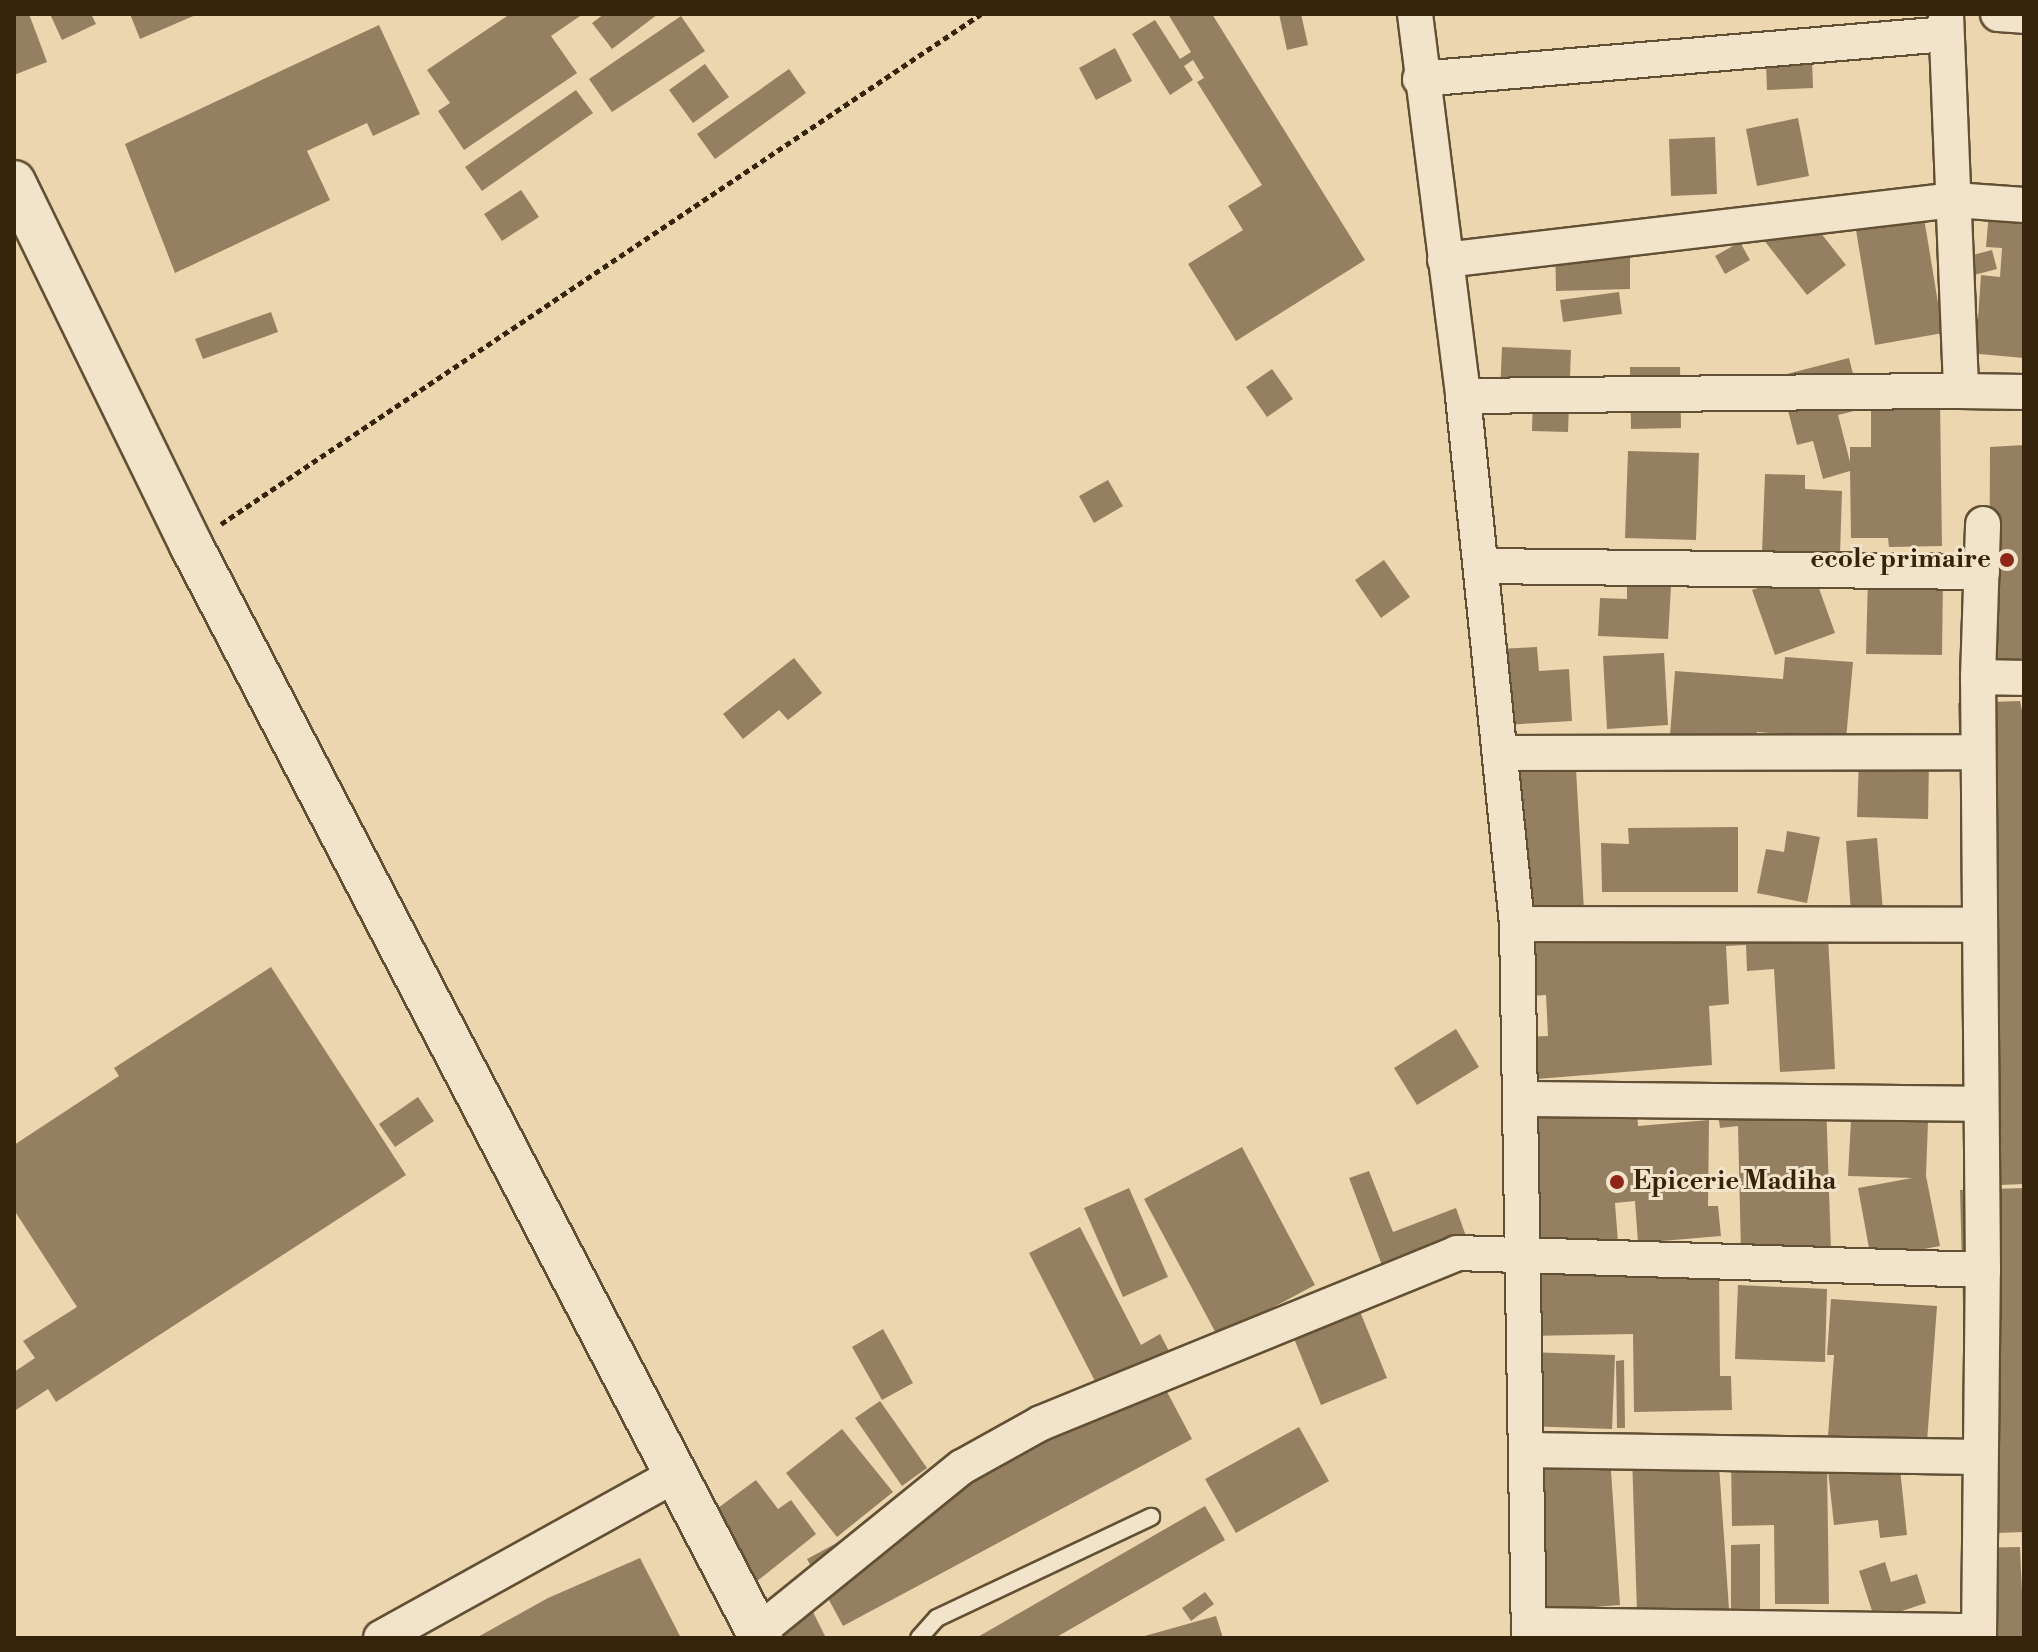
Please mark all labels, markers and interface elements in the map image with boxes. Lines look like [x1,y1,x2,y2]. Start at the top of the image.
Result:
place label: ecole primaire [1810,544,1991,576]
marker: ecole primaire [1998,551,2016,569]
place label: Epicerie Madiha [1633,1166,1836,1198]
marker: Epicerie Madiha [1608,1173,1626,1191]

